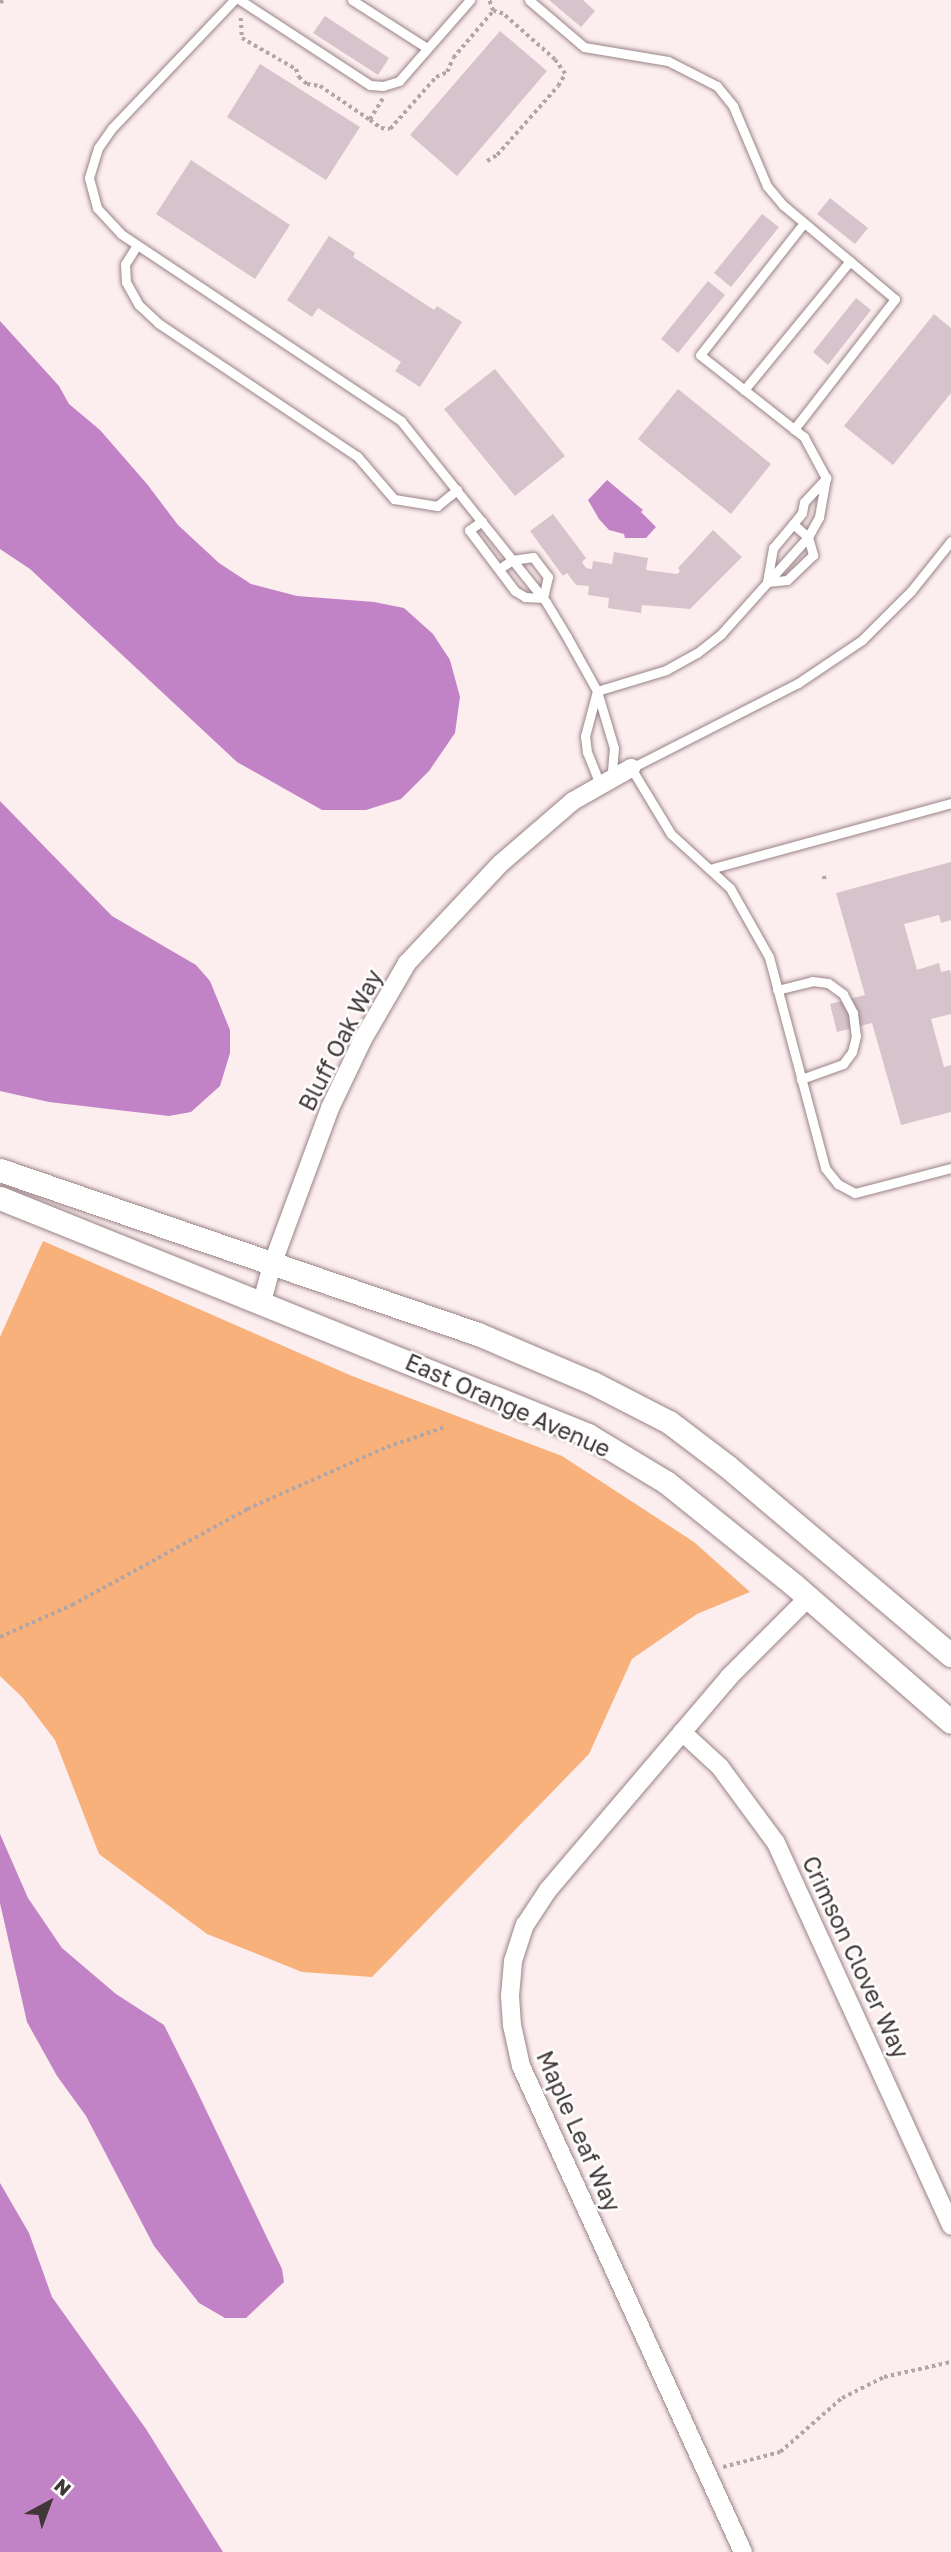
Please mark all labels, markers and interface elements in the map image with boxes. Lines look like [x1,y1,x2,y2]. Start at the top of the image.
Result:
street label: Bluff Oak Way [293,965,387,1115]
street label: East Orange Avenue [401,1347,615,1463]
street label: Crimson Clover Way [797,1851,915,2063]
street label: Maple Leaf Way [531,2046,627,2216]
north arrow [14,2468,84,2538]
text: N [50,2473,76,2500]

